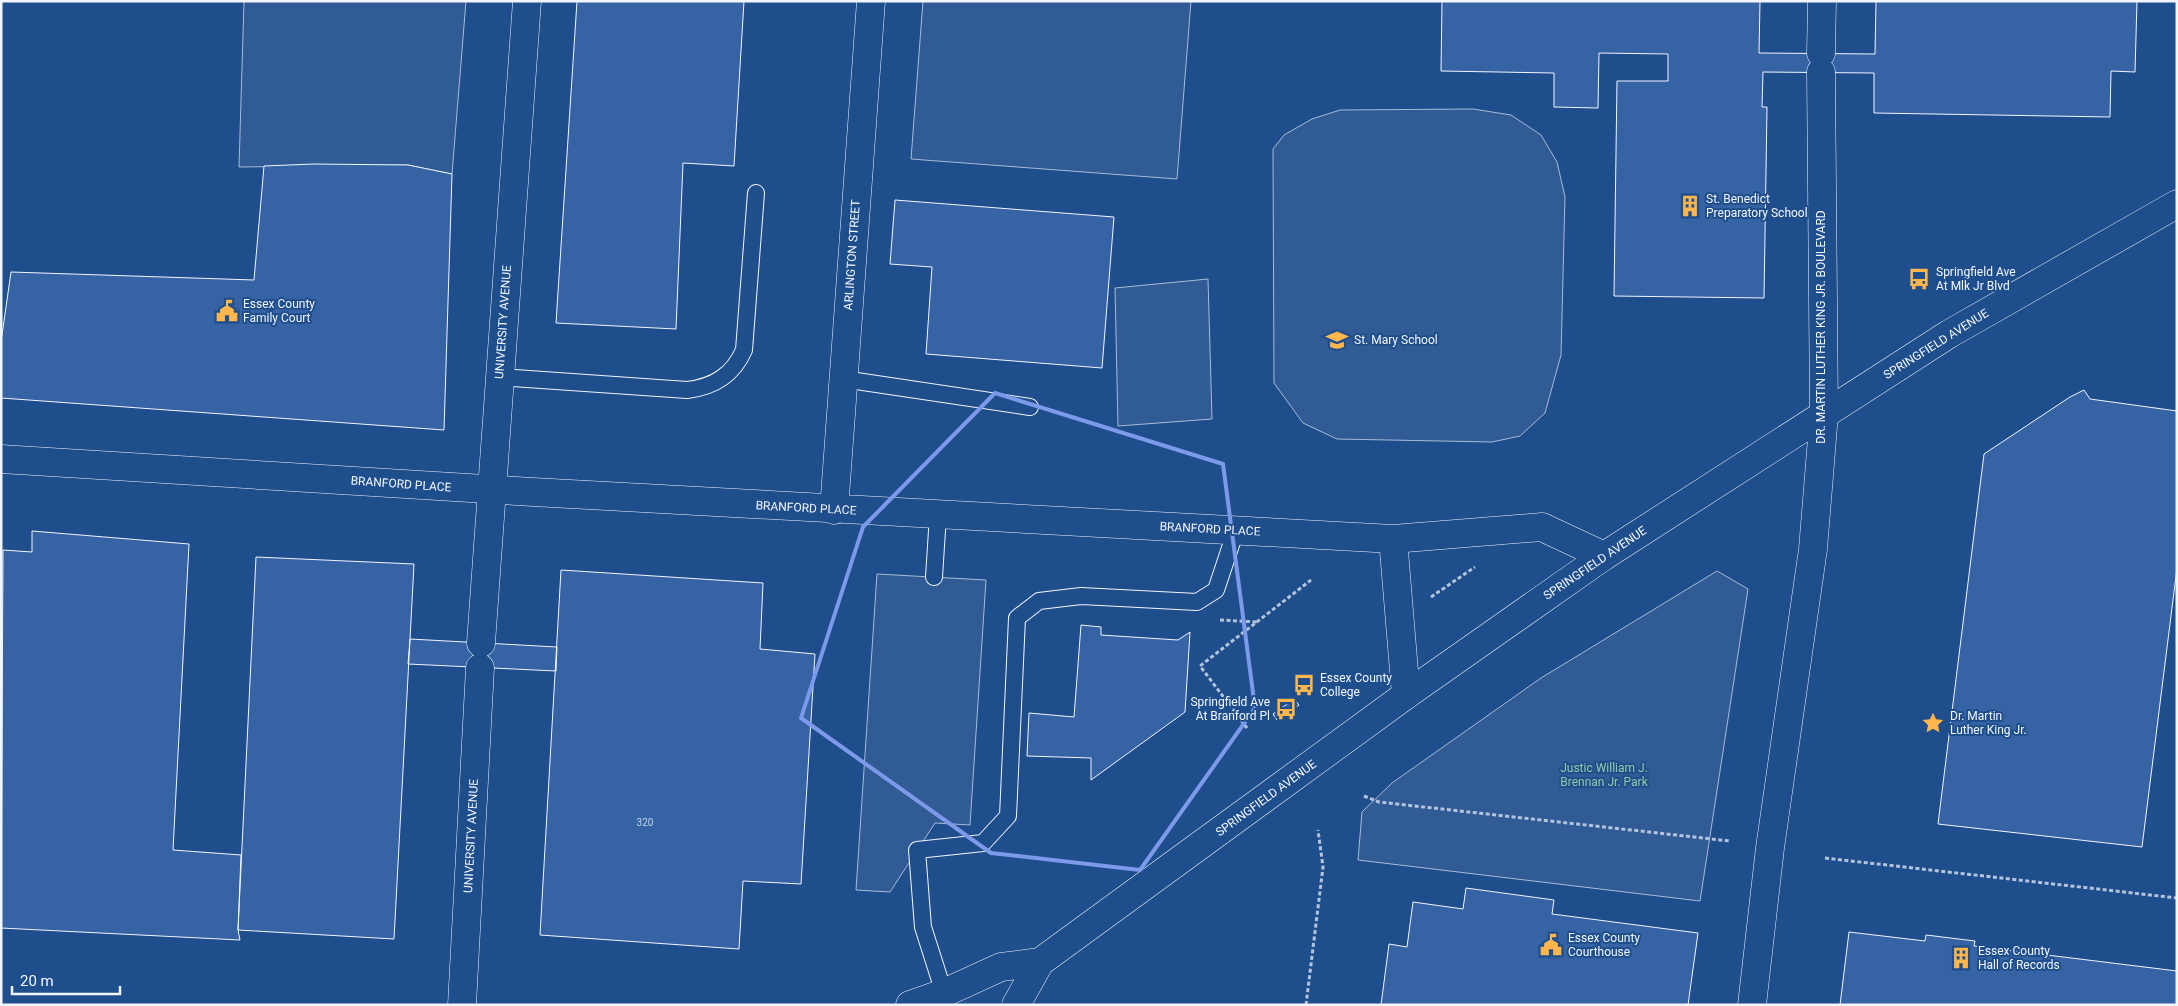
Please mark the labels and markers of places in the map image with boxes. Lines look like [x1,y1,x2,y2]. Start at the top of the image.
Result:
place label: St. Benedict Preparatory School [1706,192,1808,220]
building icon: St. Benedict Preparatory School [1677,193,1703,219]
place label: Springfield Ave At Mlk Jr Blvd [1936,265,2016,293]
bus stop icon: Springfield Ave At Mlk Jr Blvd [1906,266,1932,292]
place label: Essex County Family Court [243,297,315,325]
public building icon: Essex County Family Court [214,298,240,324]
school or university icon: St. Mary School [1324,327,1350,353]
place label: St. Mary School [1354,333,1438,347]
place label: Essex County College [1320,671,1392,699]
bus stop icon: Essex County College [1291,672,1317,698]
place label: Springfield Ave At Branford Pl [1190,695,1270,723]
bus stop icon: Springfield Ave At Branford Pl [1273,696,1299,722]
place label: Dr. Martin Luther King Jr. [1950,709,2027,737]
place icon: Dr. Martin Luther King Jr. [1920,710,1946,736]
place label: Essex County Courthouse [1568,931,1640,959]
public building icon: Essex County Courthouse [1538,932,1564,958]
place label: Essex County Hall of Records [1978,944,2060,972]
building icon: Essex County Hall of Records [1948,945,1974,971]

